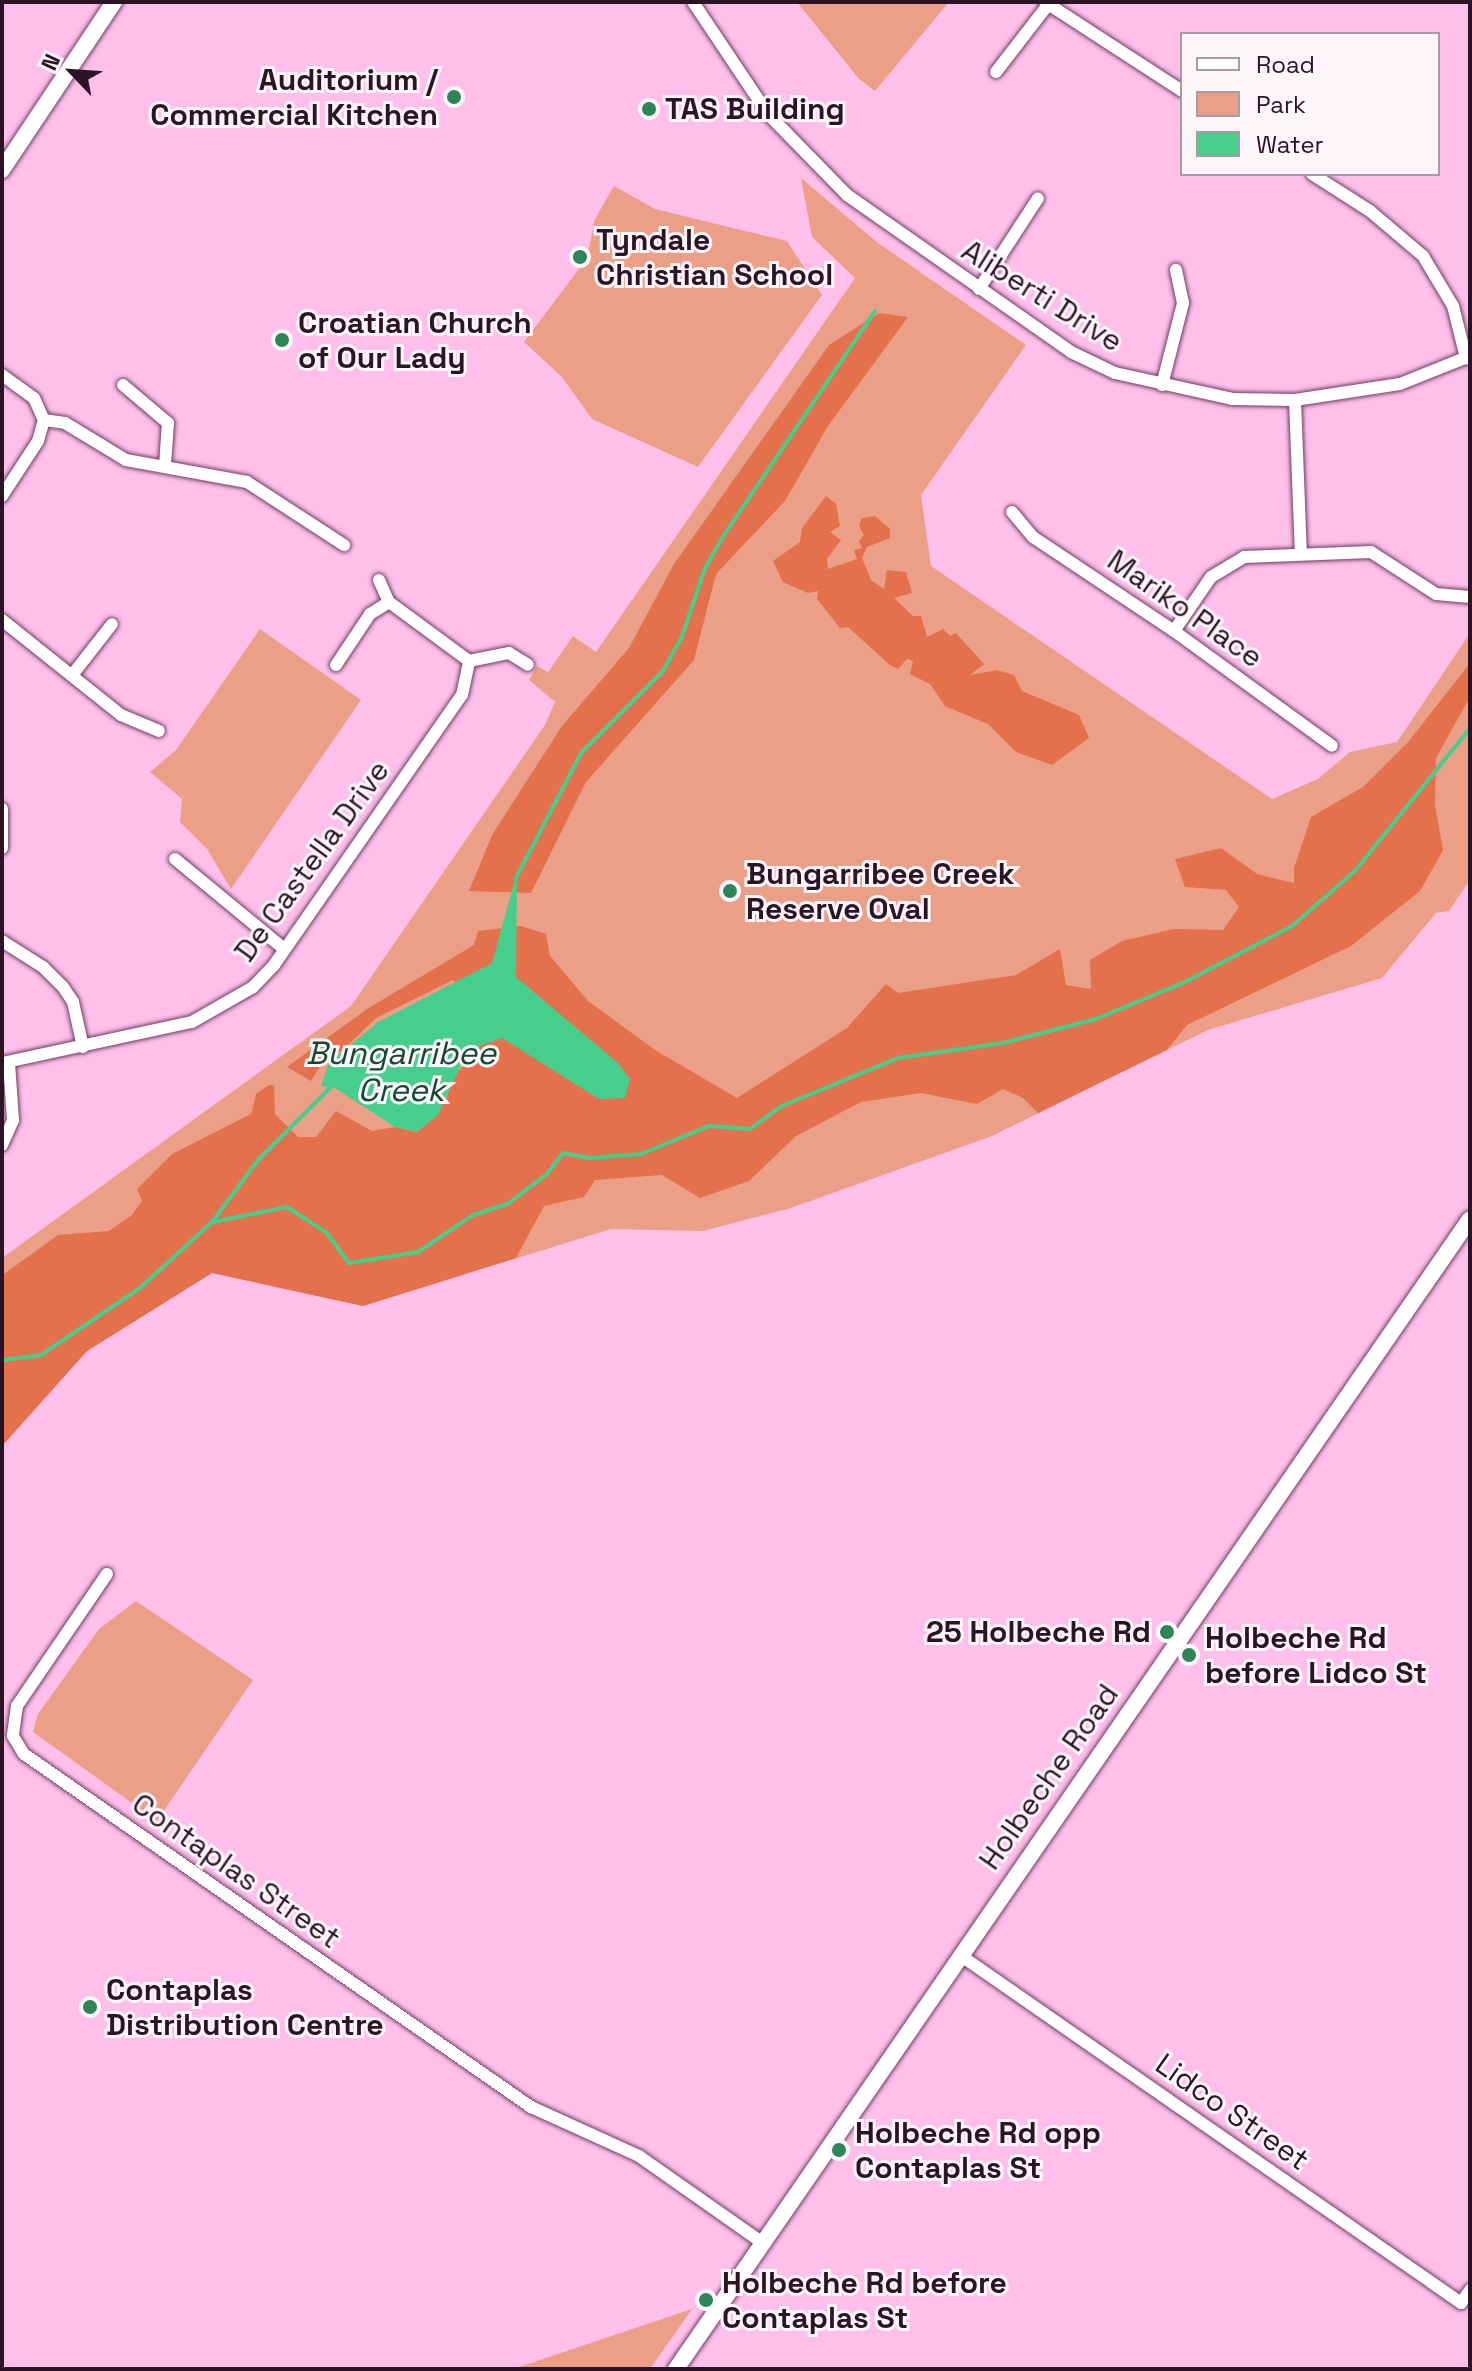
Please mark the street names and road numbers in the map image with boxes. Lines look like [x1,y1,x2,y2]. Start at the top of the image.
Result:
street label: Aliberti Drive [955,232,1129,360]
street label: Mariko Place [1100,542,1270,676]
street label: De Castella Drive [227,753,397,969]
street label: Holbeche Road [972,1677,1126,1877]
street label: Contaplas Street [125,1786,347,1956]
street label: Lidco Street [1148,2046,1316,2178]

